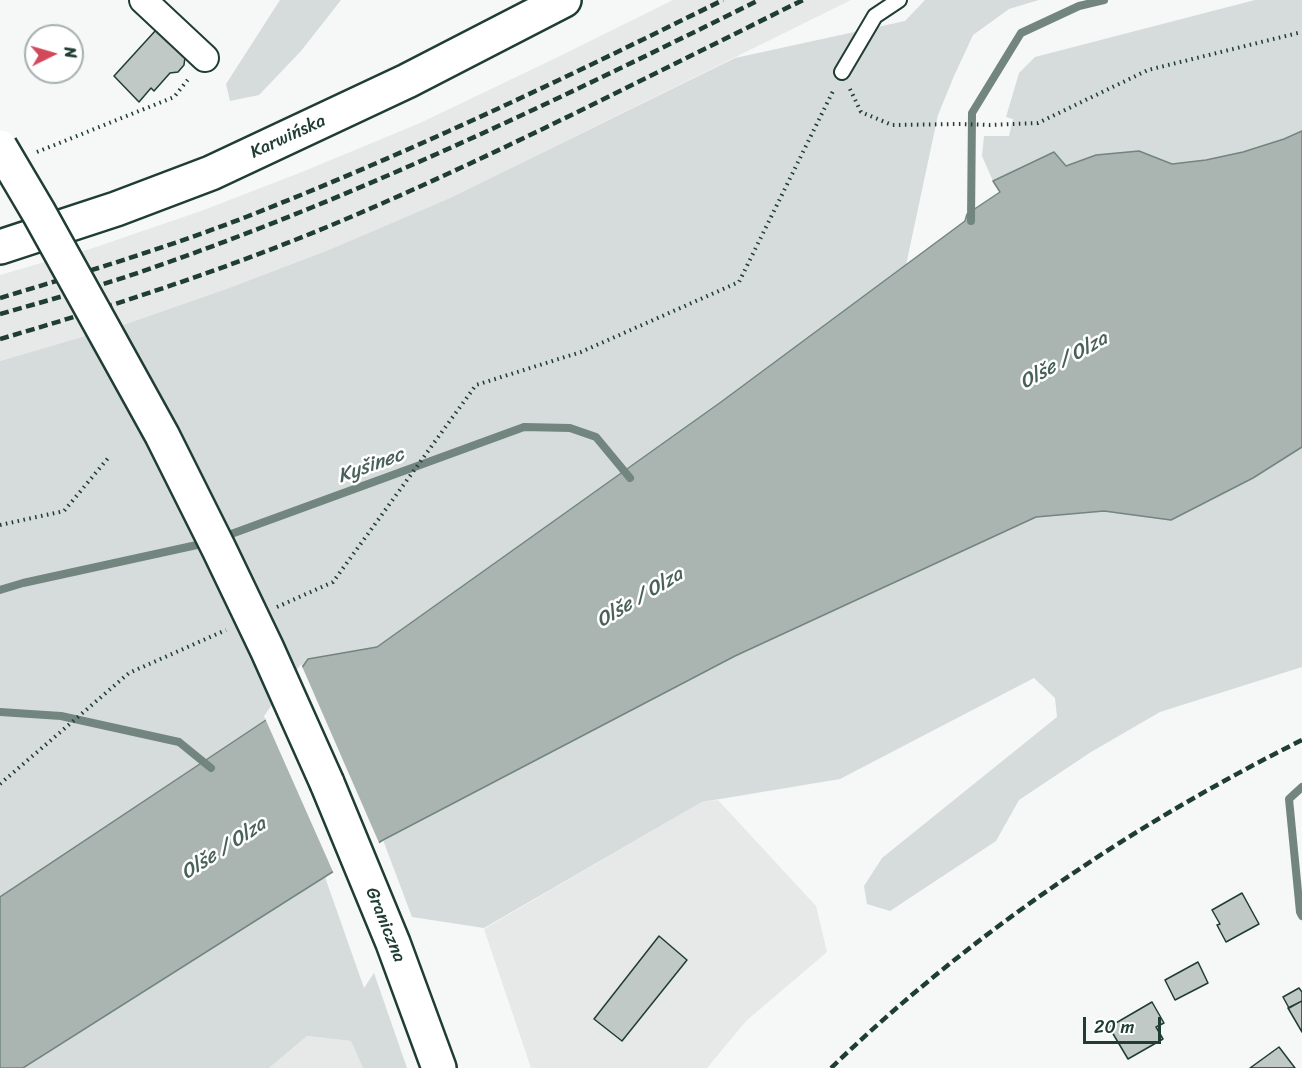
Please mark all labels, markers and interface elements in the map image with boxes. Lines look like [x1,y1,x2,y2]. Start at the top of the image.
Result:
north arrow [24,24,84,84]
text: N [56,46,85,59]
street label: Karwińska [247,110,329,164]
water label: Olše / Olza [1016,327,1112,395]
water label: Kyšinec [335,443,407,489]
water label: Olše / Olza [592,563,688,633]
water label: Olše / Olza [177,813,271,885]
street label: Graniczna [360,885,410,965]
scale bar [1086,1005,1164,1043]
text: 20 m [1094,1011,1134,1043]

